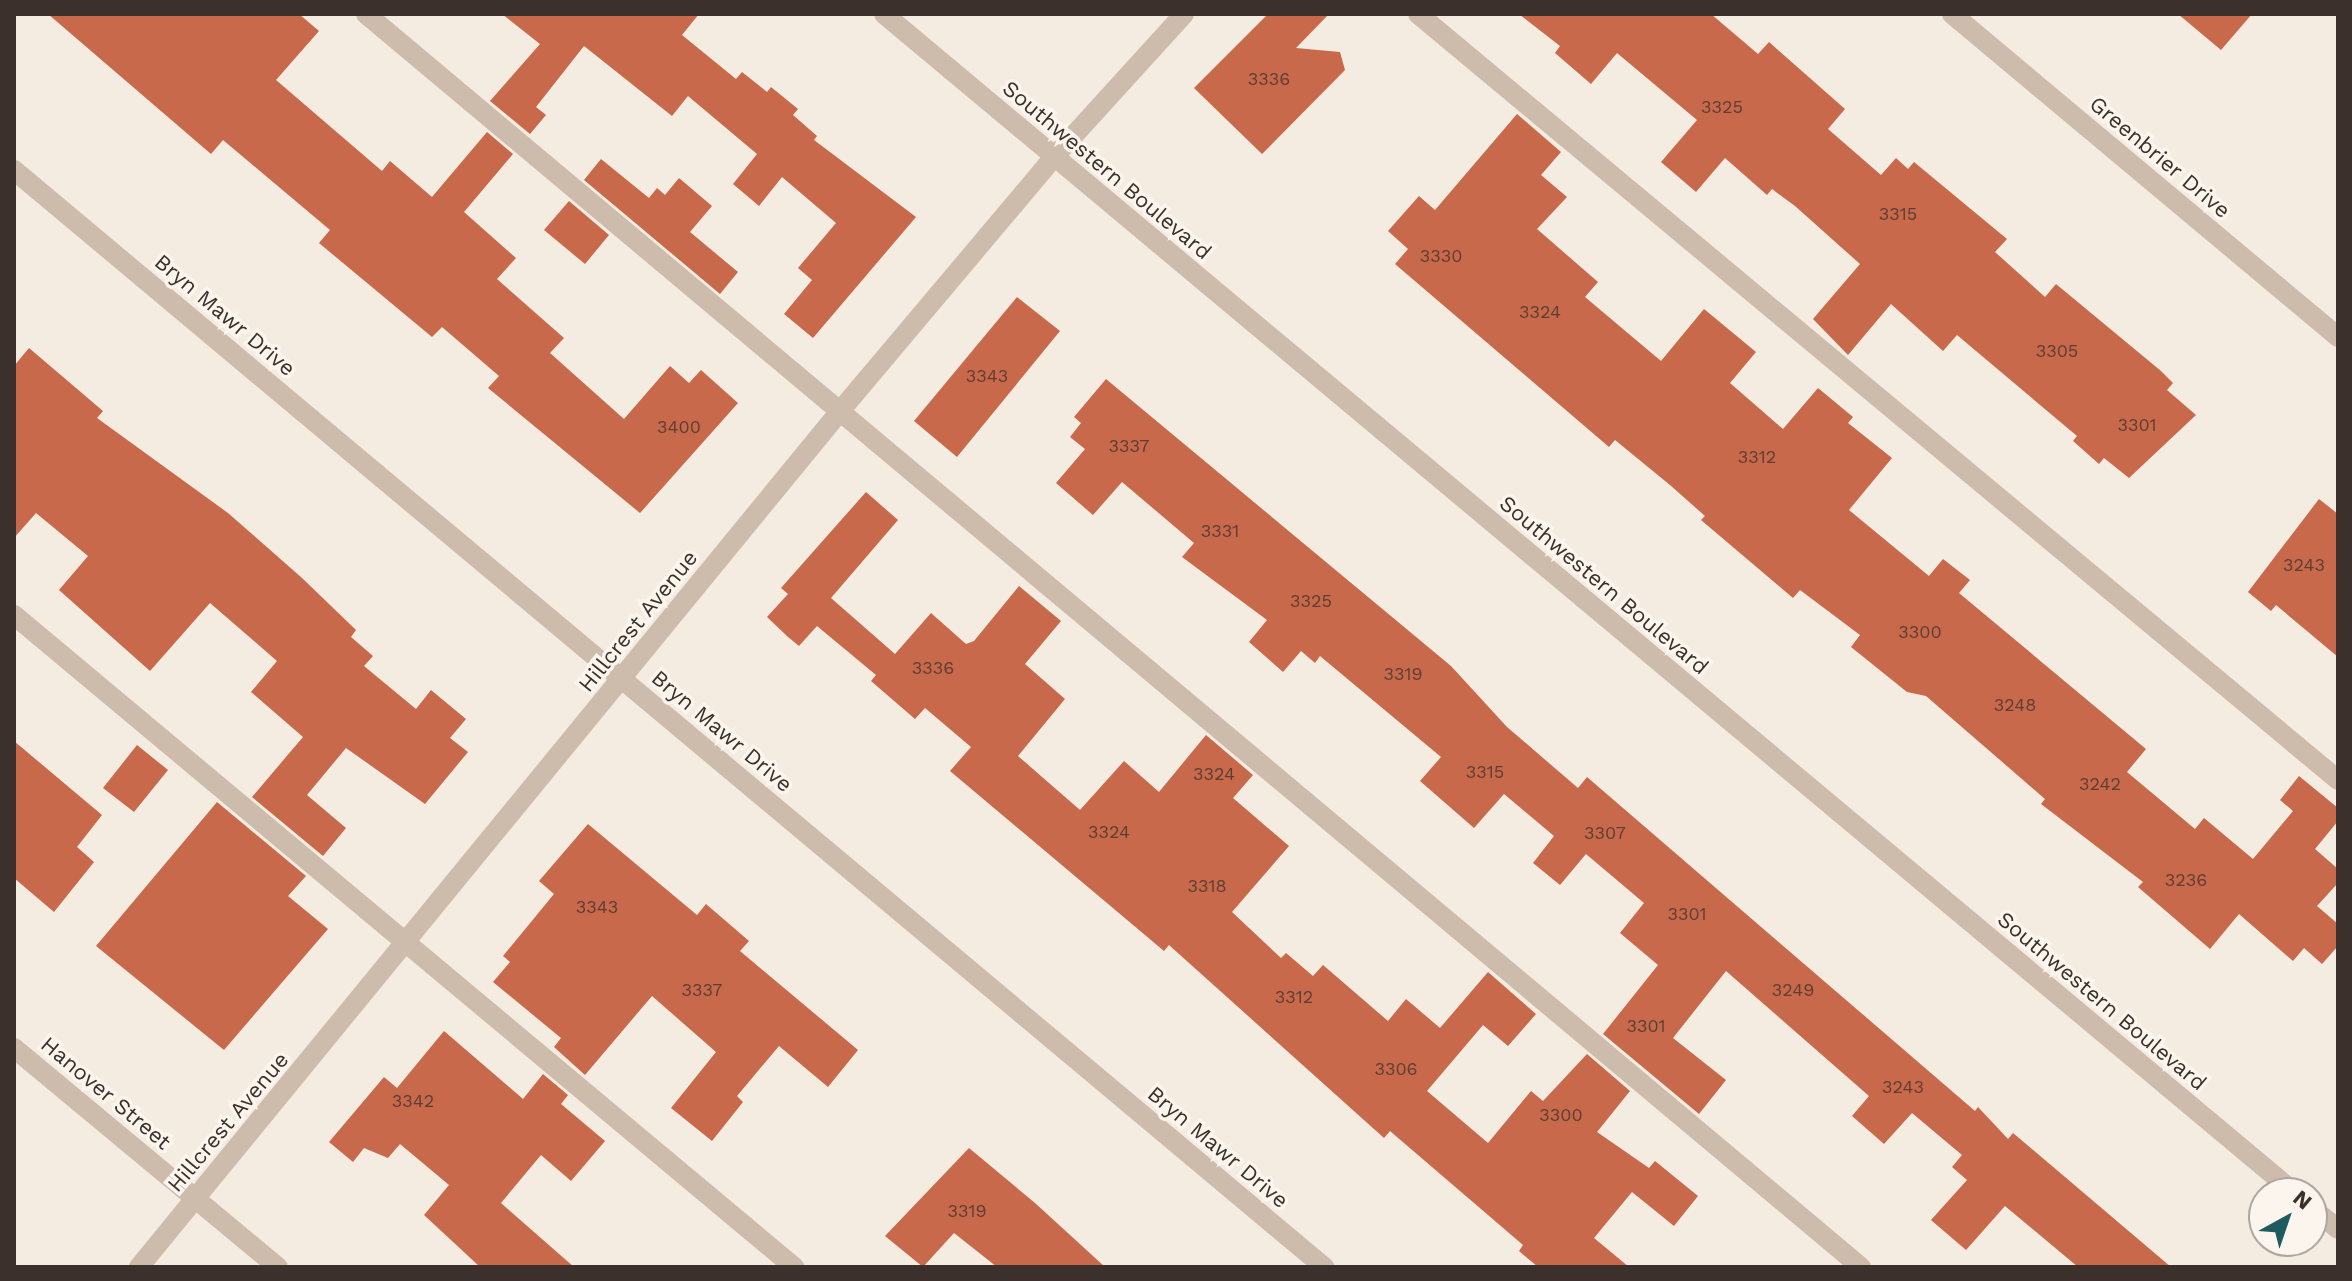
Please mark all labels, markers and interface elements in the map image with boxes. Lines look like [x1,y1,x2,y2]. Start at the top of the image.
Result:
house number: 3336 [1248,68,1290,90]
street label: Southwestern Boulevard [997,75,1217,265]
street label: Greenbrier Drive [2084,90,2236,224]
house number: 3325 [1701,96,1743,118]
house number: 3315 [1879,203,1917,225]
house number: 3330 [1420,245,1462,267]
street label: Bryn Mawr Drive [149,248,301,382]
house number: 3324 [1519,301,1561,323]
house number: 3305 [2036,340,2078,362]
house number: 3343 [966,365,1008,387]
house number: 3301 [2117,414,2157,436]
house number: 3400 [657,416,701,438]
house number: 3337 [1109,435,1149,457]
house number: 3312 [1738,446,1776,468]
street label: Southwestern Boulevard [1494,490,1714,680]
house number: 3331 [1201,520,1239,542]
street label: Hillcrest Avenue [573,545,703,697]
house number: 3243 [2283,554,2325,576]
house number: 3325 [1290,590,1332,612]
house number: 3300 [1898,621,1942,643]
house number: 3336 [912,657,954,679]
house number: 3319 [1383,663,1423,685]
street label: Bryn Mawr Drive [646,664,798,798]
house number: 3248 [1994,694,2036,716]
house number: 3315 [1466,761,1504,783]
house number: 3324 [1193,763,1235,785]
house number: 3242 [2079,773,2121,795]
house number: 3324 [1088,821,1130,843]
house number: 3307 [1584,822,1626,844]
house number: 3236 [2165,869,2207,891]
house number: 3318 [1187,875,1227,897]
house number: 3343 [576,896,618,918]
house number: 3301 [1667,903,1707,925]
street label: Southwestern Boulevard [1992,906,2212,1096]
house number: 3337 [682,979,722,1001]
house number: 3249 [1772,979,1814,1001]
house number: 3312 [1275,986,1313,1008]
house number: 3301 [1626,1015,1666,1037]
street label: Hanover Street [35,1031,177,1155]
street label: Hillcrest Avenue [162,1046,294,1198]
house number: 3306 [1374,1058,1418,1080]
house number: 3243 [1882,1076,1924,1098]
street label: Bryn Mawr Drive [1142,1080,1294,1214]
house number: 3342 [392,1090,434,1112]
house number: 3300 [1539,1104,1583,1126]
north arrow [2248,1177,2328,1257]
text: N [2288,1185,2317,1215]
house number: 3319 [947,1200,987,1222]

